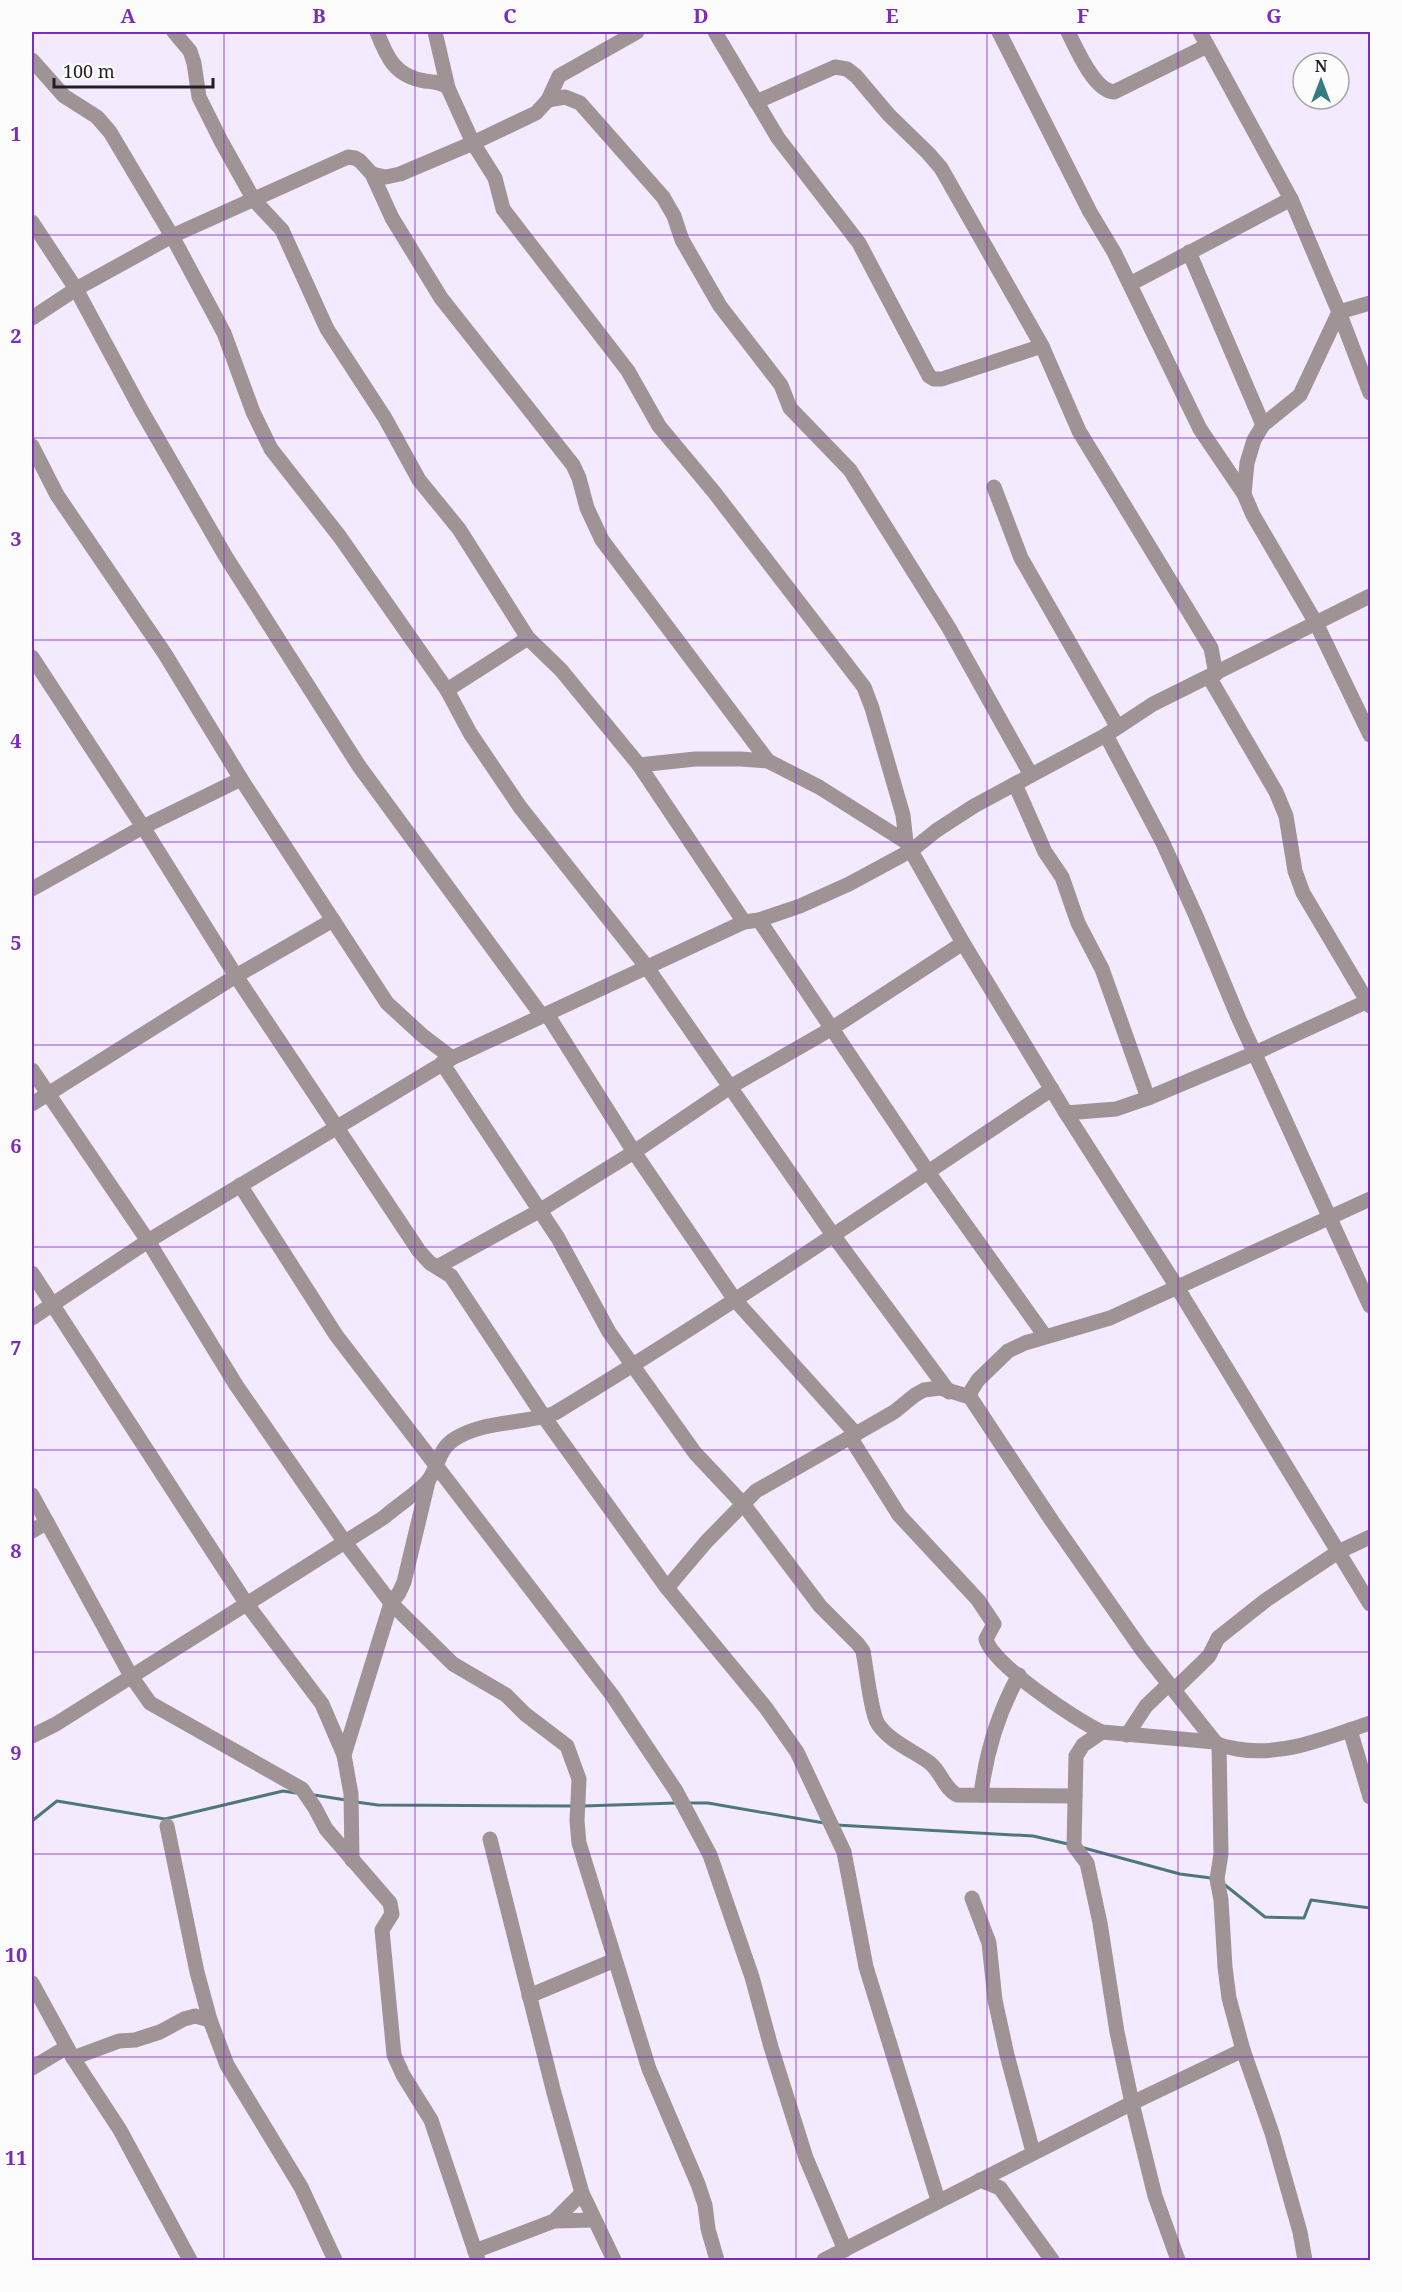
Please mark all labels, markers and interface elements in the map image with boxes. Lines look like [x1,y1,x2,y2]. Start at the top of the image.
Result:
text: A [120,2,136,29]
text: B [312,2,326,29]
text: C [503,2,517,29]
text: D [693,2,709,29]
text: E [885,2,899,29]
text: F [1077,2,1089,29]
text: G [1266,2,1282,29]
scale bar [54,51,213,89]
north arrow [1291,51,1351,111]
text: N [1315,55,1328,77]
text: 100 m [63,59,115,83]
text: 1 [10,120,22,147]
text: 2 [10,322,22,349]
text: 3 [10,525,22,552]
text: 4 [10,727,22,754]
text: 5 [10,929,22,956]
text: 6 [10,1132,22,1159]
text: 7 [10,1334,22,1361]
text: 8 [10,1537,22,1564]
text: 9 [10,1739,22,1766]
text: 10 [5,1941,27,1968]
text: 11 [5,2144,27,2171]

